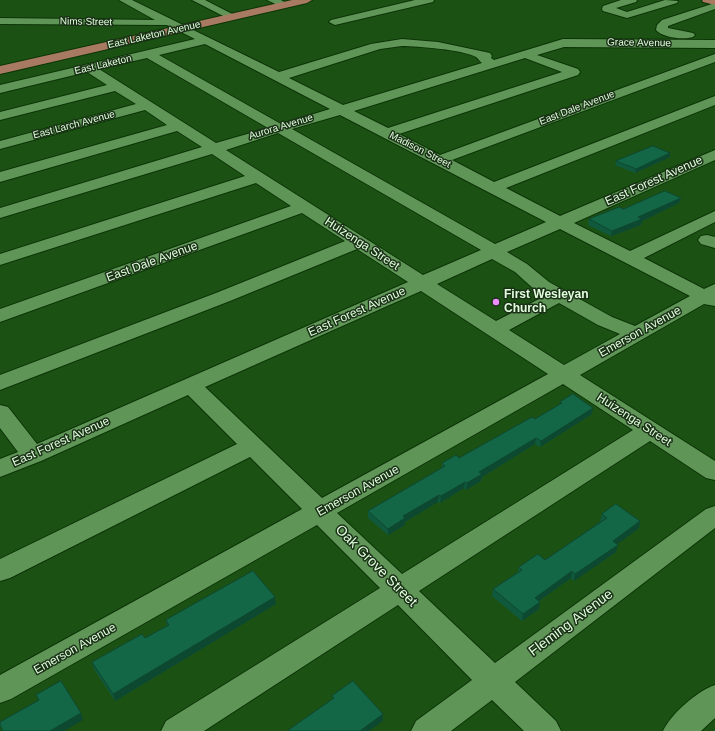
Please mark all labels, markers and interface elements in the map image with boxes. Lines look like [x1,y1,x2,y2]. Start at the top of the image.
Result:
street label: Nims Street [60,16,112,28]
street label: East Laketon Avenue [106,18,202,52]
street label: Grace Avenue [607,36,671,50]
street label: East Laketon [73,53,133,77]
street label: East Dale Avenue [538,88,616,128]
street label: East Larch Avenue [32,108,116,142]
street label: Aurora Avenue [247,112,315,142]
street label: Madison Street [387,129,453,171]
street label: East Forest Avenue [603,153,705,209]
street label: Huizenga Street [322,215,402,273]
street label: East Dale Avenue [105,239,199,285]
street label: East Forest Avenue [306,284,408,340]
place label: First Wesleyan Church [504,288,588,316]
marker: First Wesleyan Church [491,297,501,307]
street label: Emerson Avenue [596,303,684,361]
street label: Huizenga Street [594,391,674,449]
street label: East Forest Avenue [10,414,112,470]
street label: Emerson Avenue [314,462,402,520]
street label: Oak Grove Street [332,522,420,610]
street label: Fleming Avenue [526,586,616,660]
street label: Emerson Avenue [31,620,119,678]

